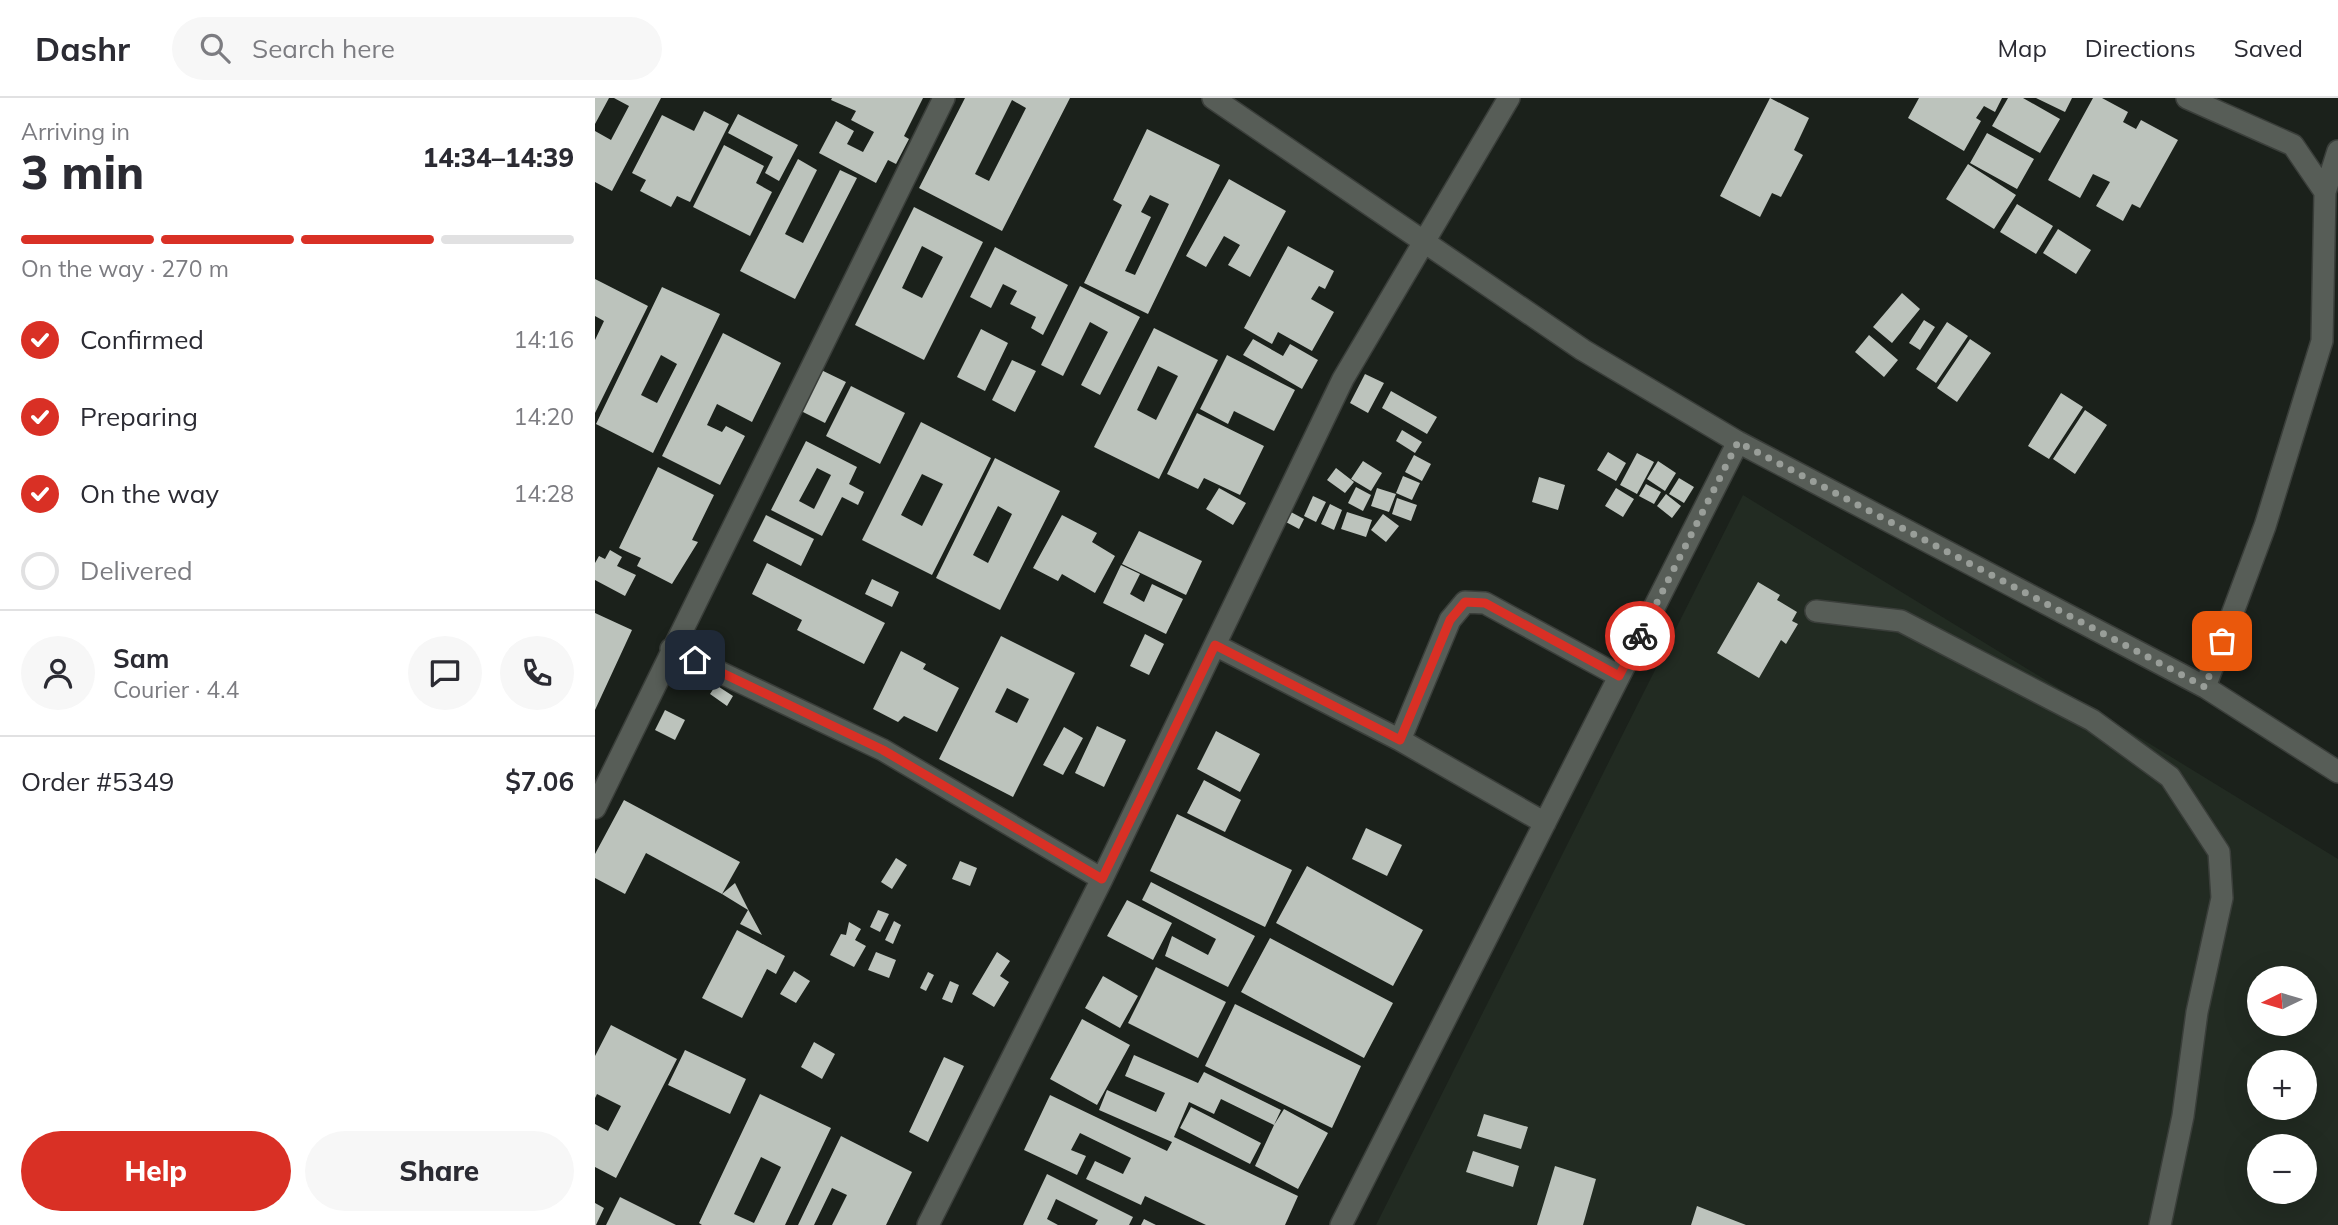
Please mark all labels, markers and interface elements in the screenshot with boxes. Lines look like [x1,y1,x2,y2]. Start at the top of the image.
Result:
search box [172,17,662,80]
text: Dashr [35,28,130,69]
icon: search [196,29,234,67]
text: Search here [252,32,395,65]
text: Map [1997,33,2047,63]
text: Directions [2085,33,2196,63]
text: Saved [2234,33,2303,63]
text: Arriving in [21,117,130,146]
text: 14:34–14:39 [423,141,574,174]
text: 3 min [21,143,144,201]
text: On the way · 270 m [21,254,229,283]
icon: check [21,321,59,359]
text: Confirmed [80,323,204,356]
text: 14:16 [514,325,574,354]
icon: check [21,398,59,436]
text: Preparing [80,400,198,433]
text: 14:20 [514,402,574,431]
icon: check [21,475,59,513]
text: On the way [80,477,219,510]
text: 14:28 [514,479,574,508]
text: Delivered [80,554,193,587]
courier [1605,601,1675,671]
pin [2192,611,2252,671]
icon: bike [1621,617,1659,655]
icon: bag [2203,622,2241,660]
pin [665,630,725,690]
button: person [21,636,95,710]
button: chat [408,636,482,710]
button: phone [500,636,574,710]
icon: home [676,641,714,679]
text: Sam [113,642,169,675]
text: Courier · 4.4 [113,675,239,704]
text: Order #5349 [21,765,174,798]
text: $7.06 [505,765,574,798]
north arrow [2247,966,2317,1036]
map controls [2247,966,2317,1204]
button: + [2247,1050,2317,1120]
button: Help [21,1131,291,1211]
button: Share [305,1131,574,1211]
button: − [2247,1134,2317,1204]

